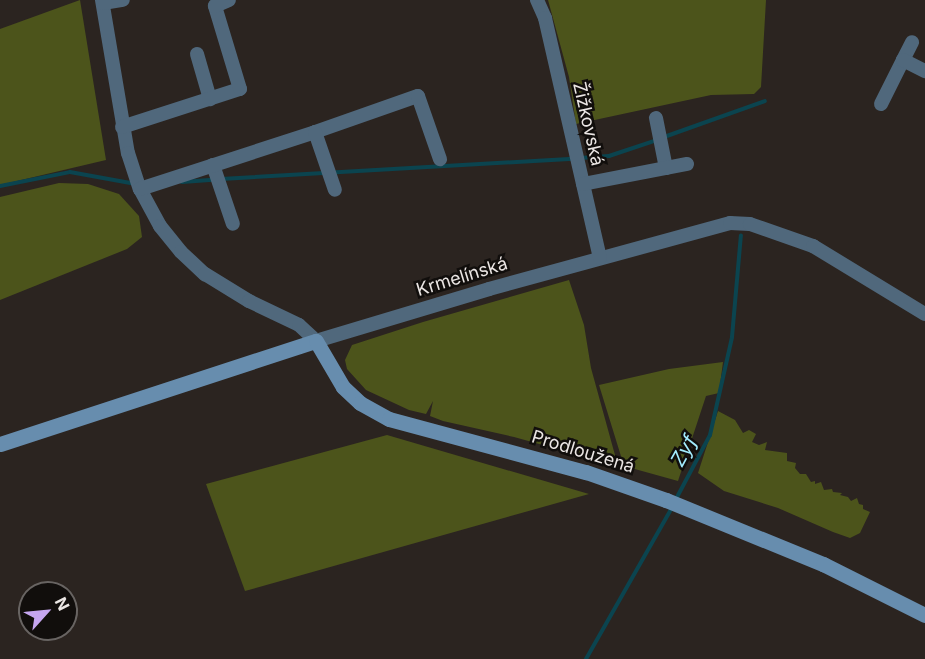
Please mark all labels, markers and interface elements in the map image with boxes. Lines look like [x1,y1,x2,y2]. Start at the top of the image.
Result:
street label: Žižkovská [568,80,608,168]
street label: Krmelínská [414,253,510,301]
street label: Prodloužená [529,426,637,478]
water label: Zyf [666,431,702,471]
north arrow [18,581,78,641]
text: N [51,594,74,614]

